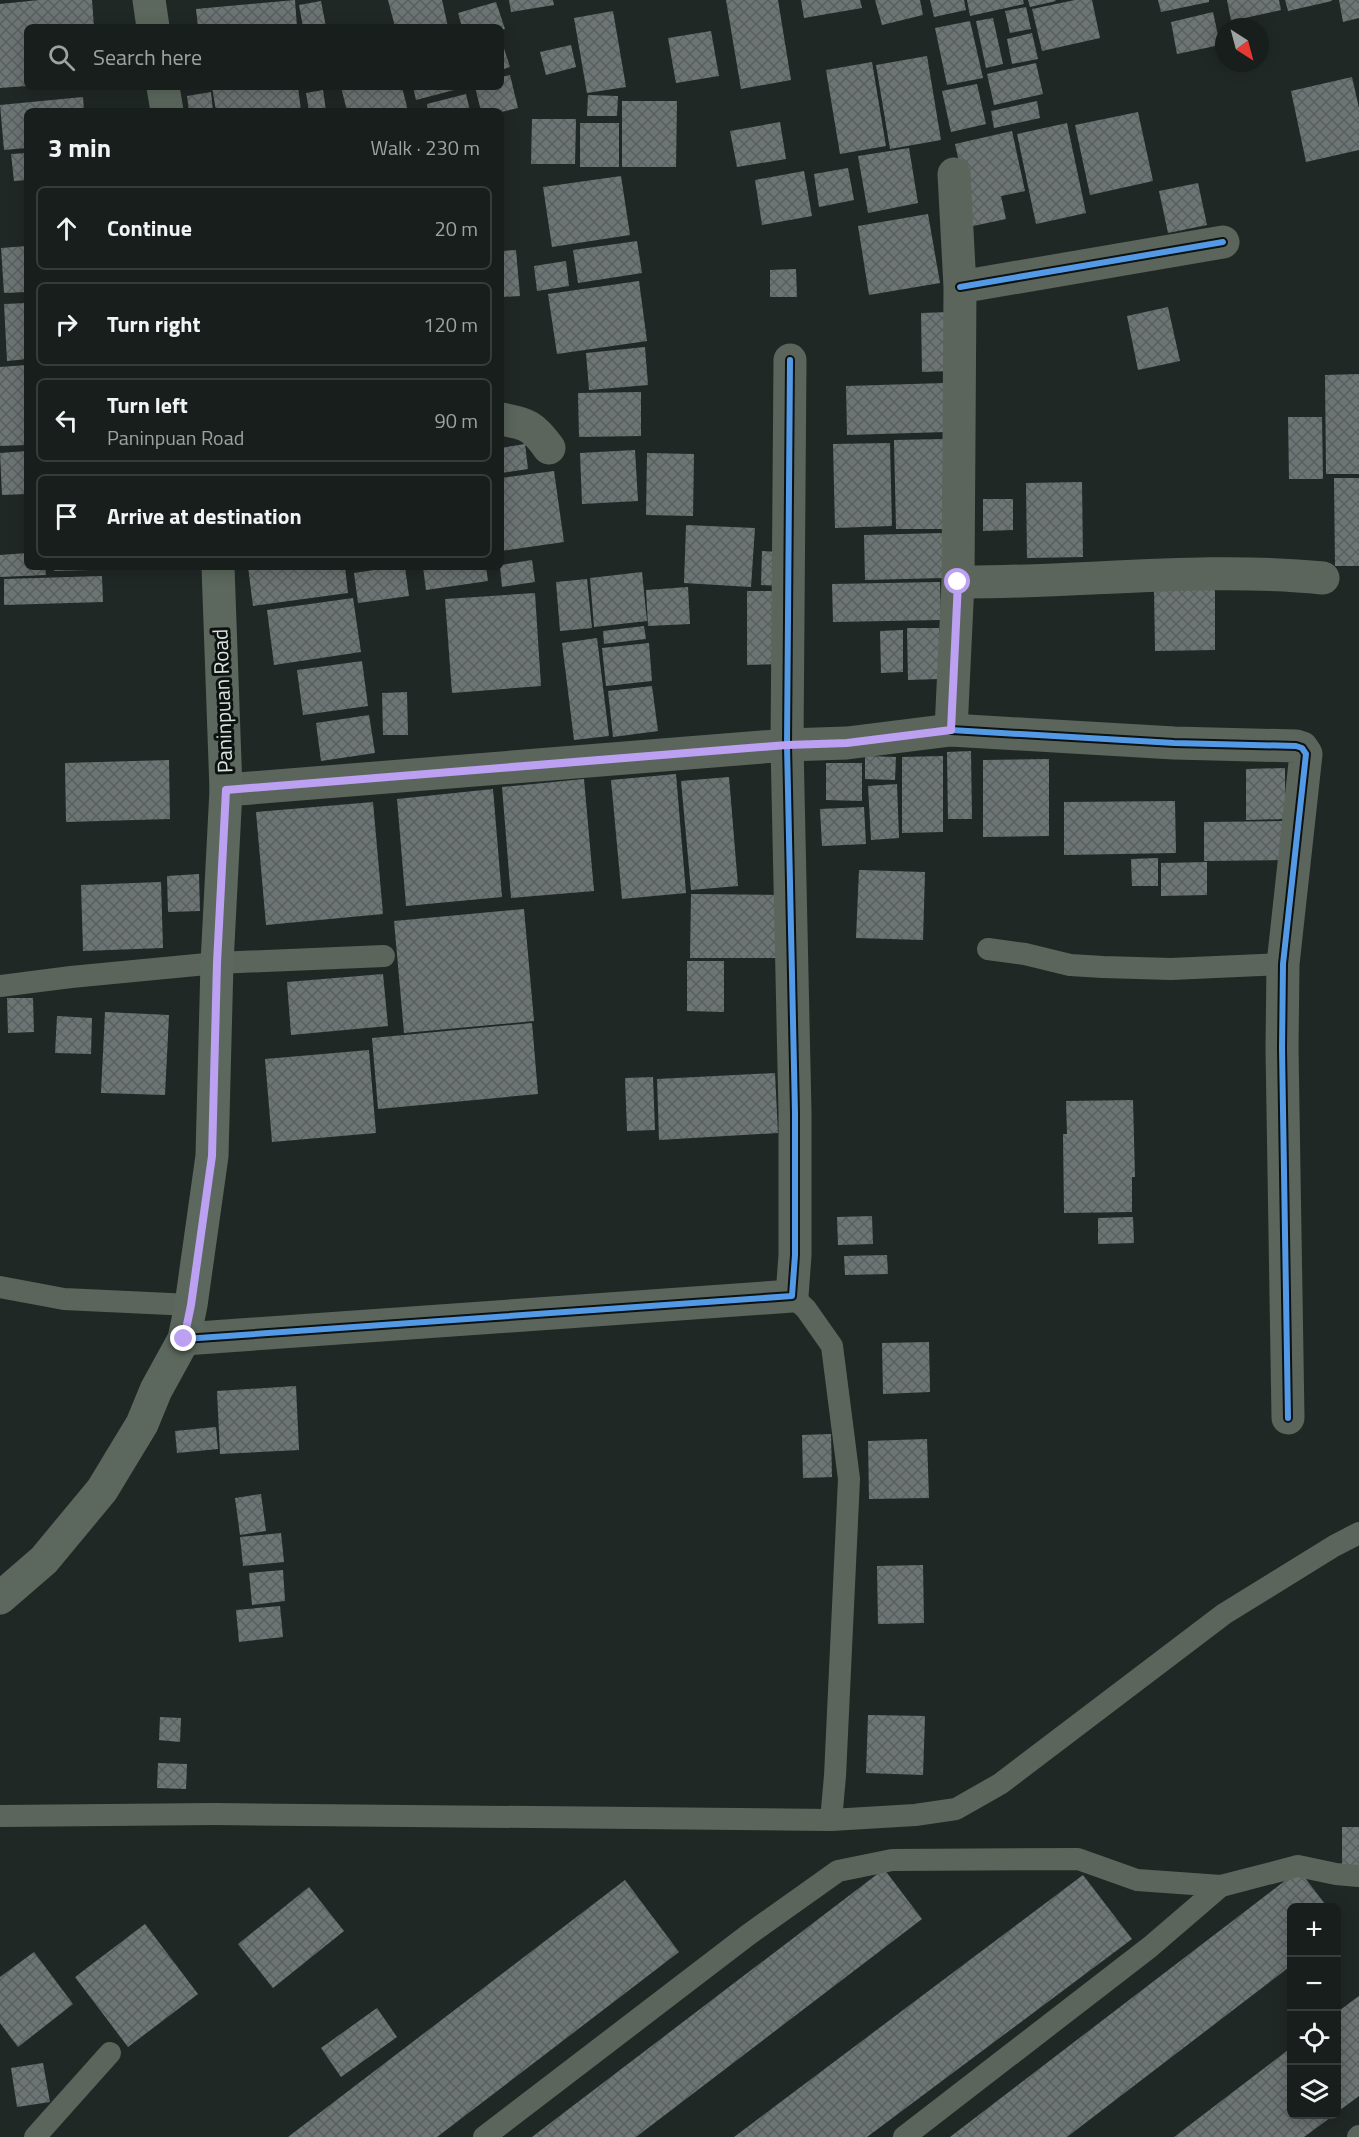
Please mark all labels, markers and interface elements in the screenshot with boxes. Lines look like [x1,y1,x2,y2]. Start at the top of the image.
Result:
north arrow [1215,18,1269,72]
search box [24,24,504,90]
text: Search here [93,40,202,74]
icon: search [45,41,78,74]
text: 3 min [48,128,111,167]
text: Walk · 230 m [371,132,480,163]
text: Continue [107,211,192,245]
icon: ahead [50,212,83,245]
text: 20 m [434,213,478,244]
text: Turn right [107,307,201,341]
icon: right [50,308,83,341]
text: 120 m [423,309,478,340]
text: Turn left [107,388,188,422]
icon: left [50,404,83,437]
text: 90 m [434,405,478,436]
text: Paninpuan Road [107,422,244,453]
text: Arrive at destination [107,499,302,533]
icon: arrive [50,500,83,533]
route start [944,568,970,594]
street label: Paninpuan Road [203,628,241,774]
route end [170,1325,196,1351]
map controls [1287,1903,1341,2119]
button: + [1287,1903,1341,1957]
button: − [1287,1957,1341,2011]
button: locate [1287,2011,1341,2065]
button: layers [1287,2065,1341,2119]

